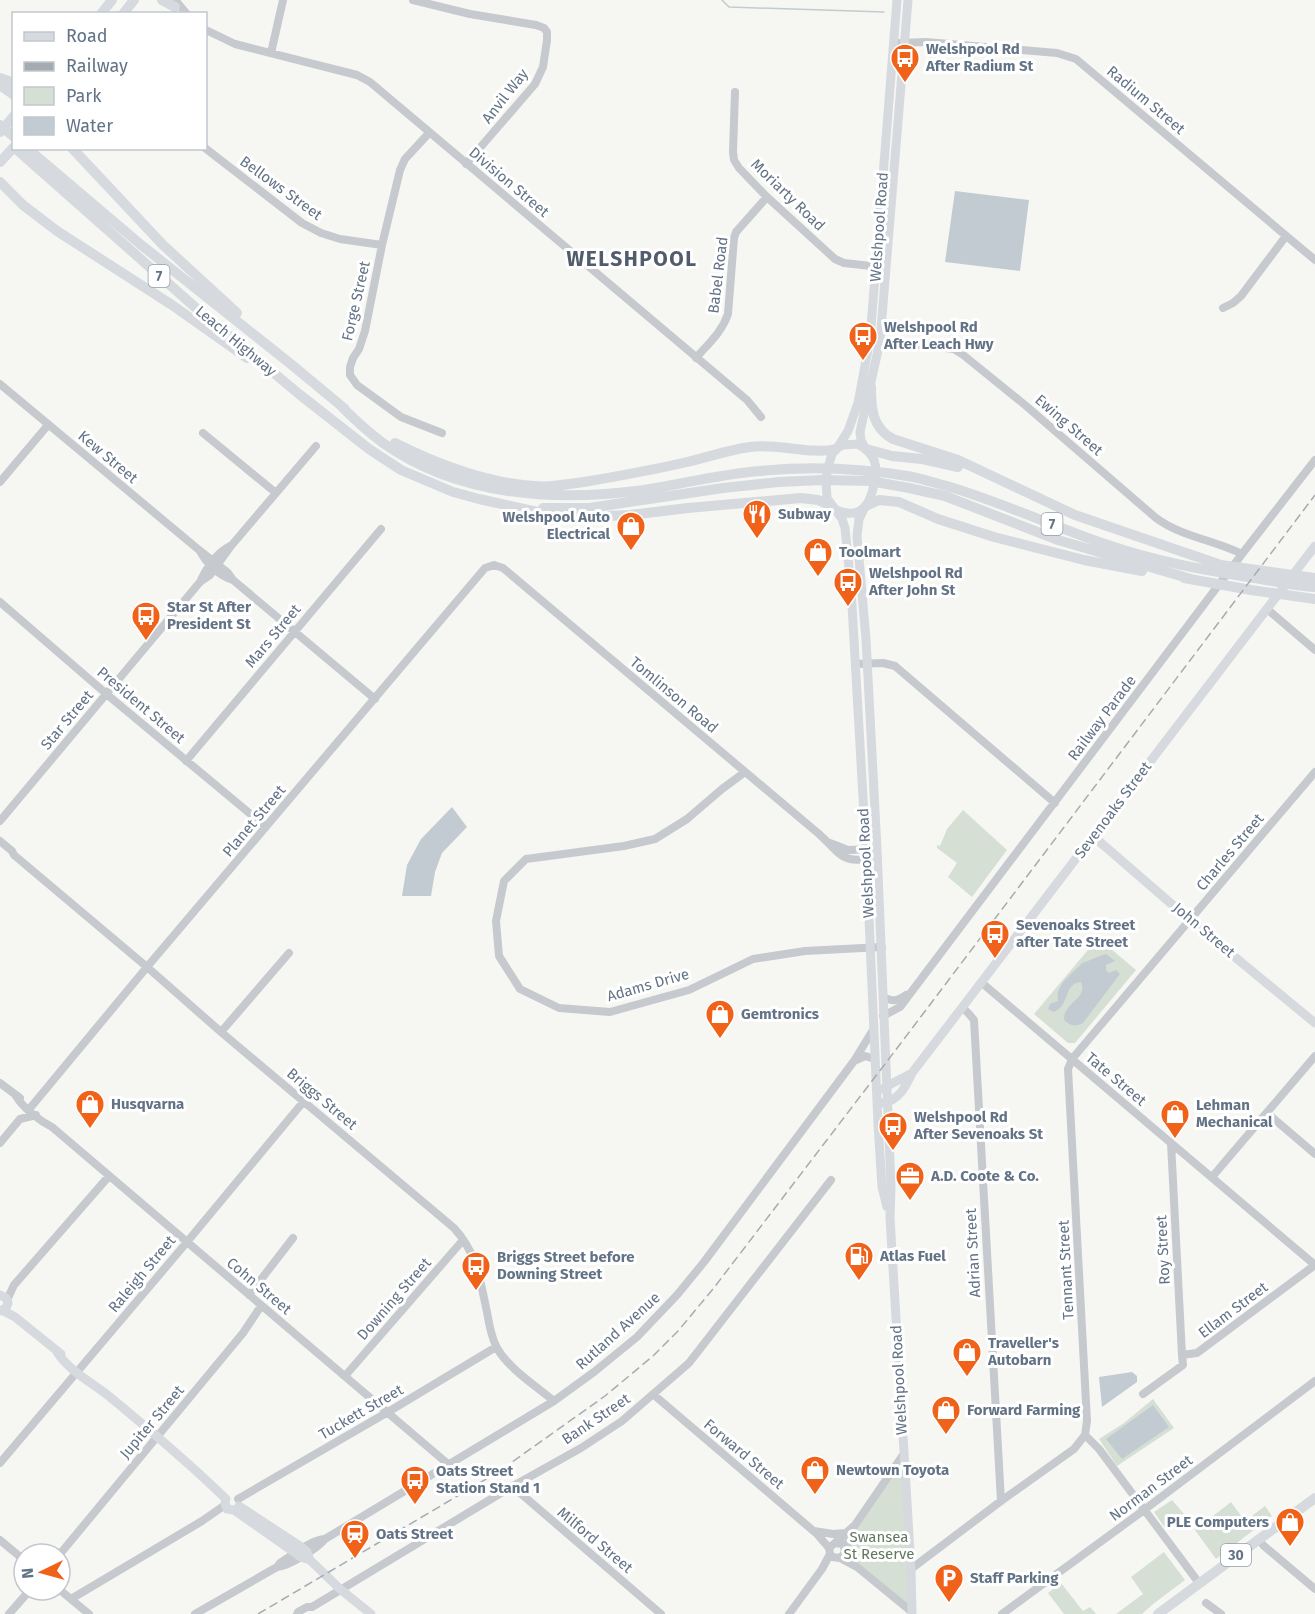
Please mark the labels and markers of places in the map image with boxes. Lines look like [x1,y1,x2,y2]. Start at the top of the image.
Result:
place label: Welshpool Rd After Radium St [925,40,1034,75]
bus stop icon: Welshpool Rd After Radium St [889,42,921,84]
place label: Welshpool Rd After Leach Hwy [883,318,994,353]
bus stop icon: Welshpool Rd After Leach Hwy [847,320,879,362]
restaurant icon: Subway [741,498,773,540]
place label: Subway [778,505,831,523]
place label: Welshpool Auto Electrical [503,508,611,543]
shop icon: Welshpool Auto Electrical [615,510,647,552]
shop icon: Toolmart [802,536,834,578]
place label: Toolmart [839,543,901,561]
place label: Welshpool Rd After John St [868,564,963,599]
bus stop icon: Welshpool Rd After John St [832,566,864,608]
place label: Star St After President St [167,598,252,633]
bus stop icon: Star St After President St [130,600,162,642]
place label: Sevenoaks Street after Tate Street [1016,916,1136,951]
bus stop icon: Sevenoaks Street after Tate Street [979,918,1011,960]
shop icon: Gemtronics [704,998,736,1040]
place label: Gemtronics [741,1005,819,1023]
shop icon: Husqvarna [74,1088,106,1130]
place label: Husqvarna [111,1095,184,1113]
place label: Lehman Mechanical [1196,1096,1273,1131]
shop icon: Lehman Mechanical [1159,1098,1191,1140]
place label: Welshpool Rd After Sevenoaks St [913,1108,1043,1143]
bus stop icon: Welshpool Rd After Sevenoaks St [877,1110,909,1152]
office icon: A.D. Coote & Co. [894,1160,926,1202]
place label: A.D. Coote & Co. [930,1167,1039,1185]
fuel station icon: Atlas Fuel [843,1240,875,1282]
place label: Atlas Fuel [879,1247,946,1265]
place label: Briggs Street before Downing Street [497,1248,635,1283]
bus stop icon: Briggs Street before Downing Street [460,1250,492,1292]
place label: Traveller's Autobarn [987,1334,1059,1369]
shop icon: Traveller's Autobarn [951,1336,983,1378]
shop icon: Forward Farming [930,1394,962,1436]
place label: Forward Farming [967,1401,1081,1419]
shop icon: Newtown Toyota [799,1454,831,1496]
place label: Newtown Toyota [836,1461,949,1479]
place label: Oats Street Station Stand 1 [436,1462,540,1497]
bus stop icon: Oats Street Station Stand 1 [399,1464,431,1506]
shop icon: PLE Computers [1274,1506,1306,1548]
place label: PLE Computers [1167,1513,1269,1531]
station icon: Oats Street [339,1518,371,1560]
place label: Oats Street [376,1525,454,1543]
parking icon: Staff Parking [933,1562,965,1604]
place label: Staff Parking [970,1569,1059,1587]

